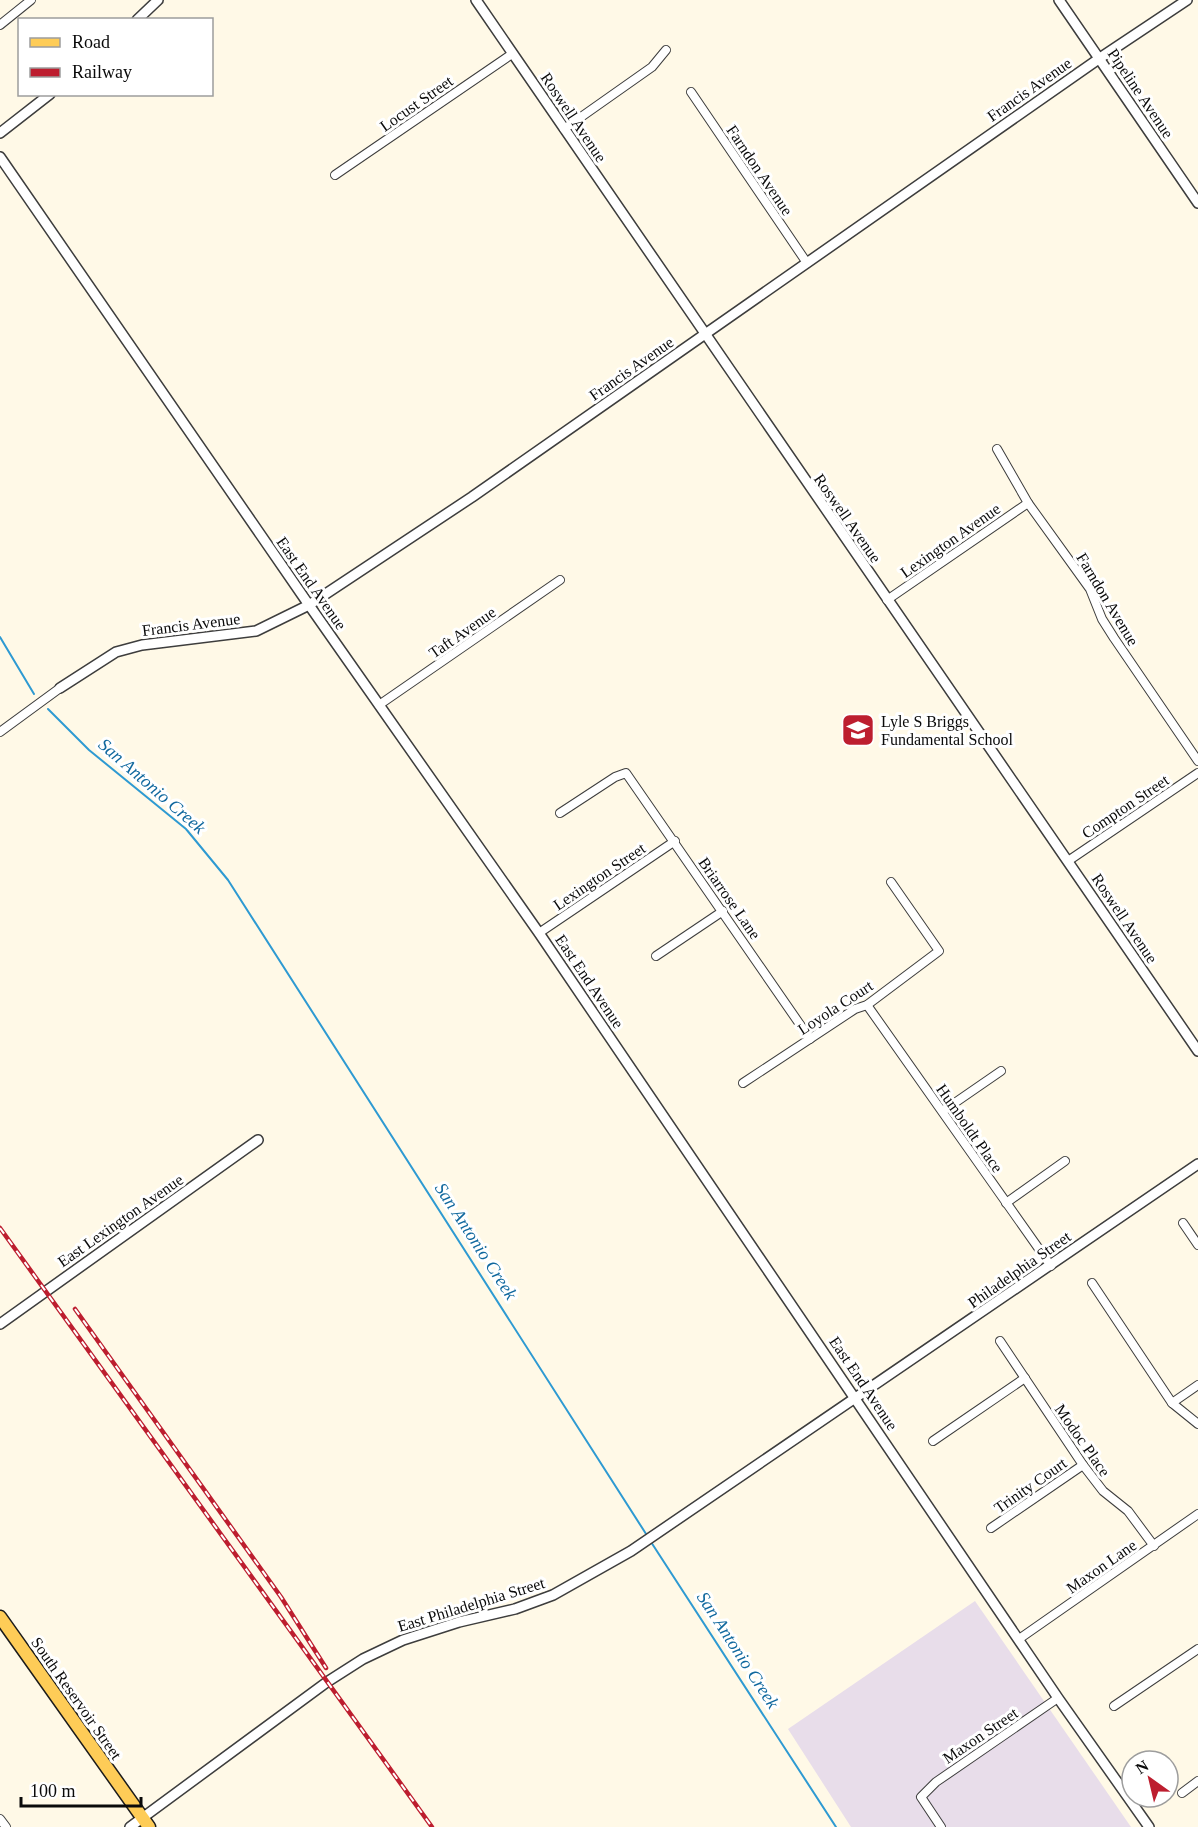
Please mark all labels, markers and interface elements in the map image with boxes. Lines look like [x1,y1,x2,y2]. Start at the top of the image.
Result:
legend [18,18,213,96]
text: Road [72,32,110,52]
street label: Pipeline Avenue [1104,45,1177,142]
street label: Francis Avenue [984,54,1075,125]
text: Railway [72,62,132,82]
street label: Roswell Avenue [537,69,610,165]
street label: Locust Street [377,72,456,135]
street label: Farndon Avenue [723,122,796,219]
street label: Francis Avenue [586,333,677,404]
street label: Roswell Avenue [811,471,884,566]
street label: Lexington Avenue [897,500,1004,582]
street label: East End Avenue [273,534,350,633]
street label: Farndon Avenue [1073,550,1142,649]
street label: Taft Avenue [426,603,499,662]
street label: Francis Avenue [141,610,241,639]
school or university icon: Lyle S Briggs Fundamental School [840,712,876,748]
place label: Lyle S Briggs Fundamental School [881,713,1014,748]
water label: San Antonio Creek [95,734,210,838]
street label: Compton Street [1079,771,1173,842]
street label: Lexington Street [550,839,649,914]
street label: Briarrose Lane [695,854,764,942]
street label: Roswell Avenue [1088,870,1161,966]
street label: East End Avenue [552,931,627,1031]
street label: Loyola Court [795,977,877,1039]
street label: Humboldt Place [933,1081,1006,1176]
street label: East Lexington Avenue [54,1171,187,1271]
water label: San Antonio Creek [431,1179,522,1304]
street label: Philadelphia Street [965,1227,1075,1312]
street label: East End Avenue [826,1333,901,1433]
street label: Modoc Place [1052,1401,1114,1480]
street label: Trinity Court [991,1454,1071,1517]
street label: Maxon Lane [1063,1536,1139,1597]
street label: East Philadelphia Street [396,1574,548,1636]
water label: San Antonio Creek [693,1588,784,1713]
street label: South Reservoir Street [28,1634,125,1763]
street label: Maxon Street [940,1704,1021,1767]
north arrow [1120,1749,1180,1809]
text: N [1132,1756,1152,1777]
scale bar [21,1770,141,1808]
text: 100 m [30,1781,76,1801]

